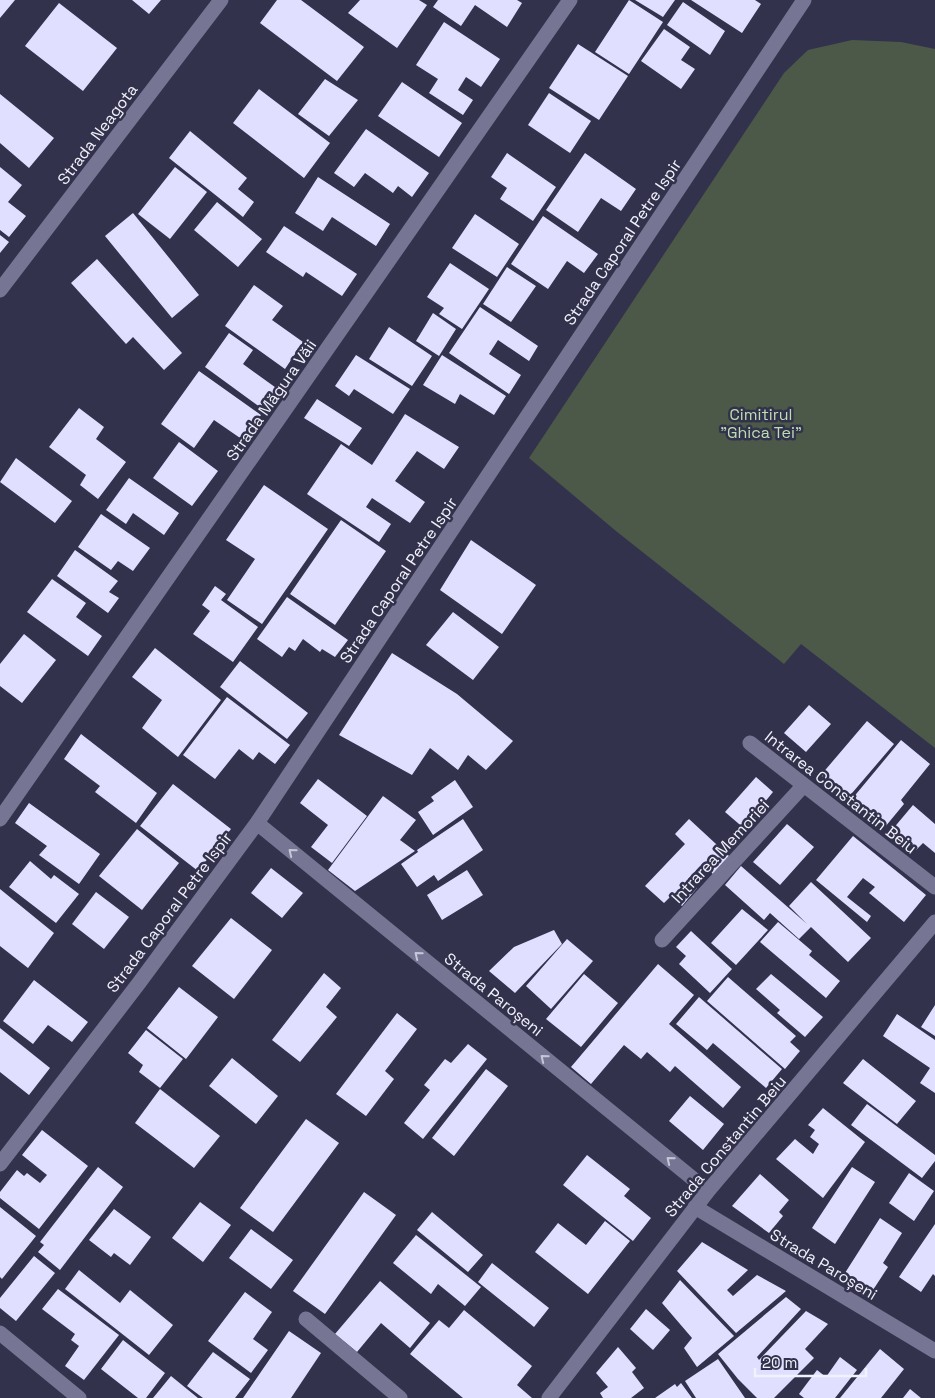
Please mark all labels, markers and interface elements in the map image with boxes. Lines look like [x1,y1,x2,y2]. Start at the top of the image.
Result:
street label: Strada Neagota [53,80,142,189]
street label: Strada Caporal Petre Ispir [559,155,686,329]
street label: Strada Măgura Văii [222,335,321,465]
park label: Cimitirul "Ghica Tei" [720,404,802,443]
street label: Strada Caporal Petre Ispir [335,493,462,667]
street label: Intrarea Constantin Beiu [760,726,921,858]
street label: Intrarea Memoriei [667,795,774,908]
street label: Strada Caporal Petre Ispir [102,828,237,997]
one-way arrow [289,849,298,858]
street label: Strada Paroșeni [440,948,547,1041]
one-way arrow [415,952,424,961]
one-way arrow [541,1054,550,1063]
street label: Strada Constantin Beiu [660,1071,791,1222]
one-way arrow [667,1157,676,1166]
street label: Strada Paroșeni [766,1224,881,1305]
scale bar [755,1346,866,1378]
text: 20 m [762,1353,797,1372]

